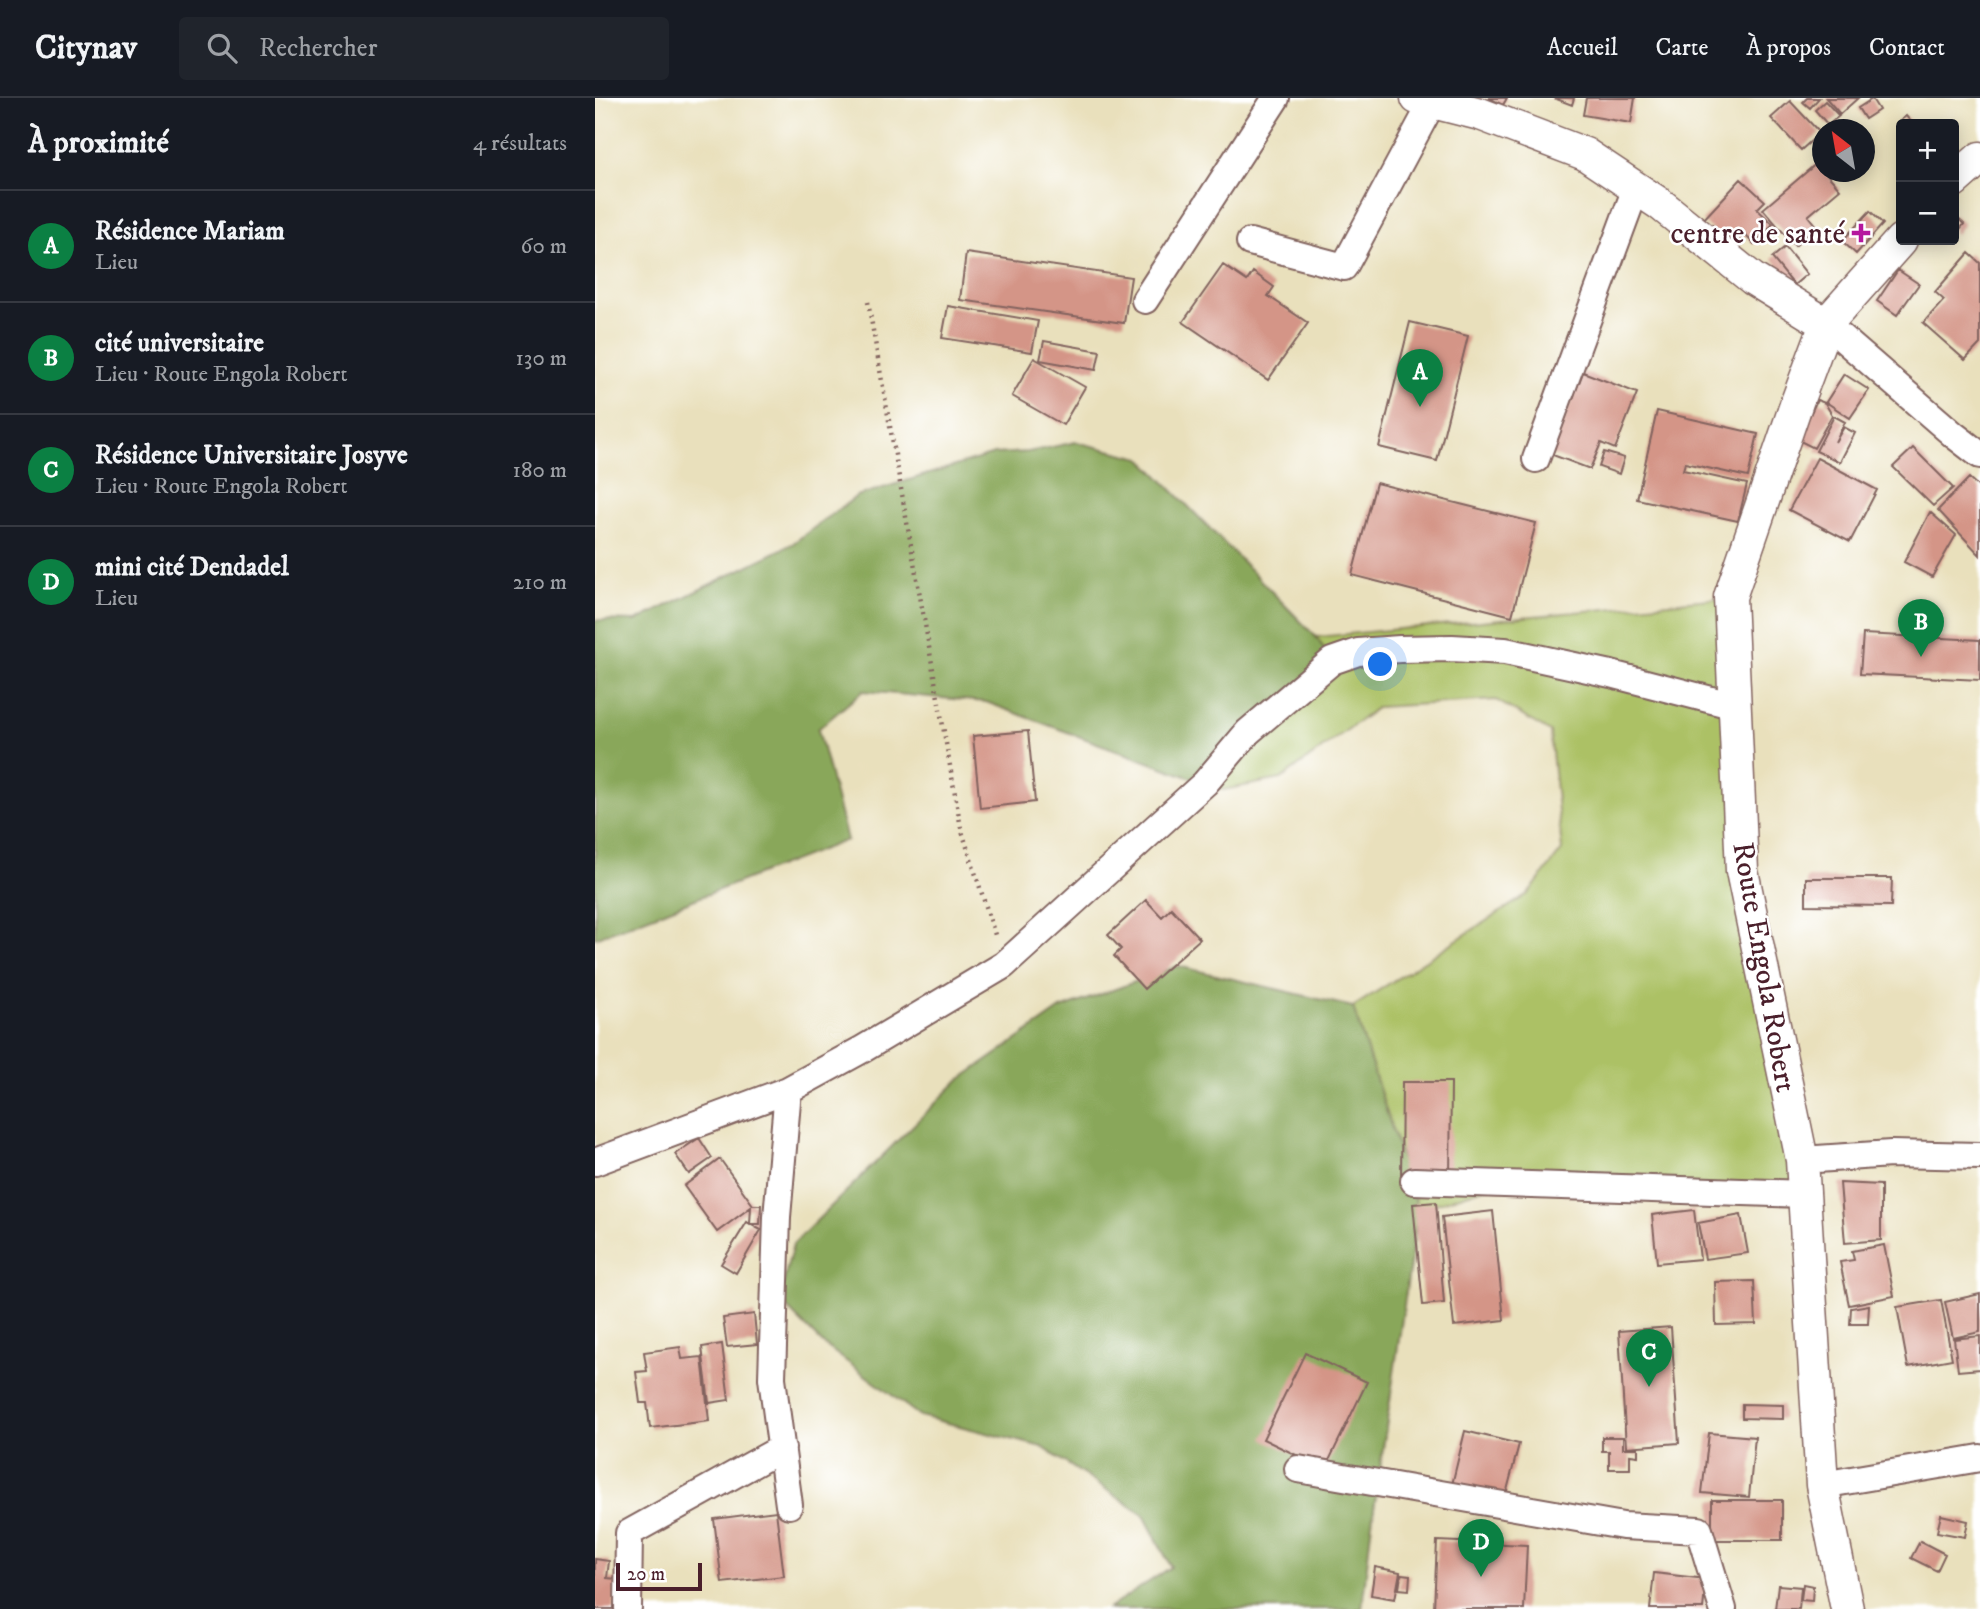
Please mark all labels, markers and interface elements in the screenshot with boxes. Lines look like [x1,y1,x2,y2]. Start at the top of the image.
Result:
search box [179,17,669,80]
text: Citynav [35,28,137,69]
icon: search [203,29,241,67]
text: Rechercher [259,32,377,65]
text: Accueil [1547,33,1618,63]
text: Carte [1656,33,1708,63]
text: À propos [1746,33,1831,63]
text: Contact [1869,33,1945,63]
north arrow [1812,119,1875,182]
map controls [1896,119,1959,245]
button: + [1896,119,1959,182]
text: À proximité [28,125,169,162]
text: 4 résultats [473,129,567,158]
button: − [1896,182,1959,245]
text: Résidence Mariam [95,215,285,248]
place label: centre de santé [1670,216,1846,253]
marker: centre de santé [1851,223,1871,243]
text: A [44,232,58,261]
text: 60 m [520,232,567,261]
text: Lieu [95,248,138,277]
text: cité universitaire [95,327,264,360]
text: B [44,344,58,373]
text: 130 m [515,344,567,373]
pin: A [1397,349,1443,407]
text: Lieu · Route Engola Robert [95,360,348,389]
text: Résidence Universitaire Josyve [95,439,408,472]
text: C [43,456,59,485]
text: 180 m [512,456,567,485]
text: Lieu · Route Engola Robert [95,472,348,501]
text: mini cité Dendadel [95,551,289,584]
text: D [42,568,60,597]
text: 210 m [513,568,567,597]
text: Lieu [95,584,138,613]
pin: B [1898,599,1944,657]
your location [1363,647,1397,681]
street label: Route Engola Robert [1723,839,1804,1095]
pin: C [1626,1329,1672,1387]
pin: D [1458,1519,1504,1577]
scale bar [616,1560,702,1592]
text: 20 m [627,1563,665,1586]

